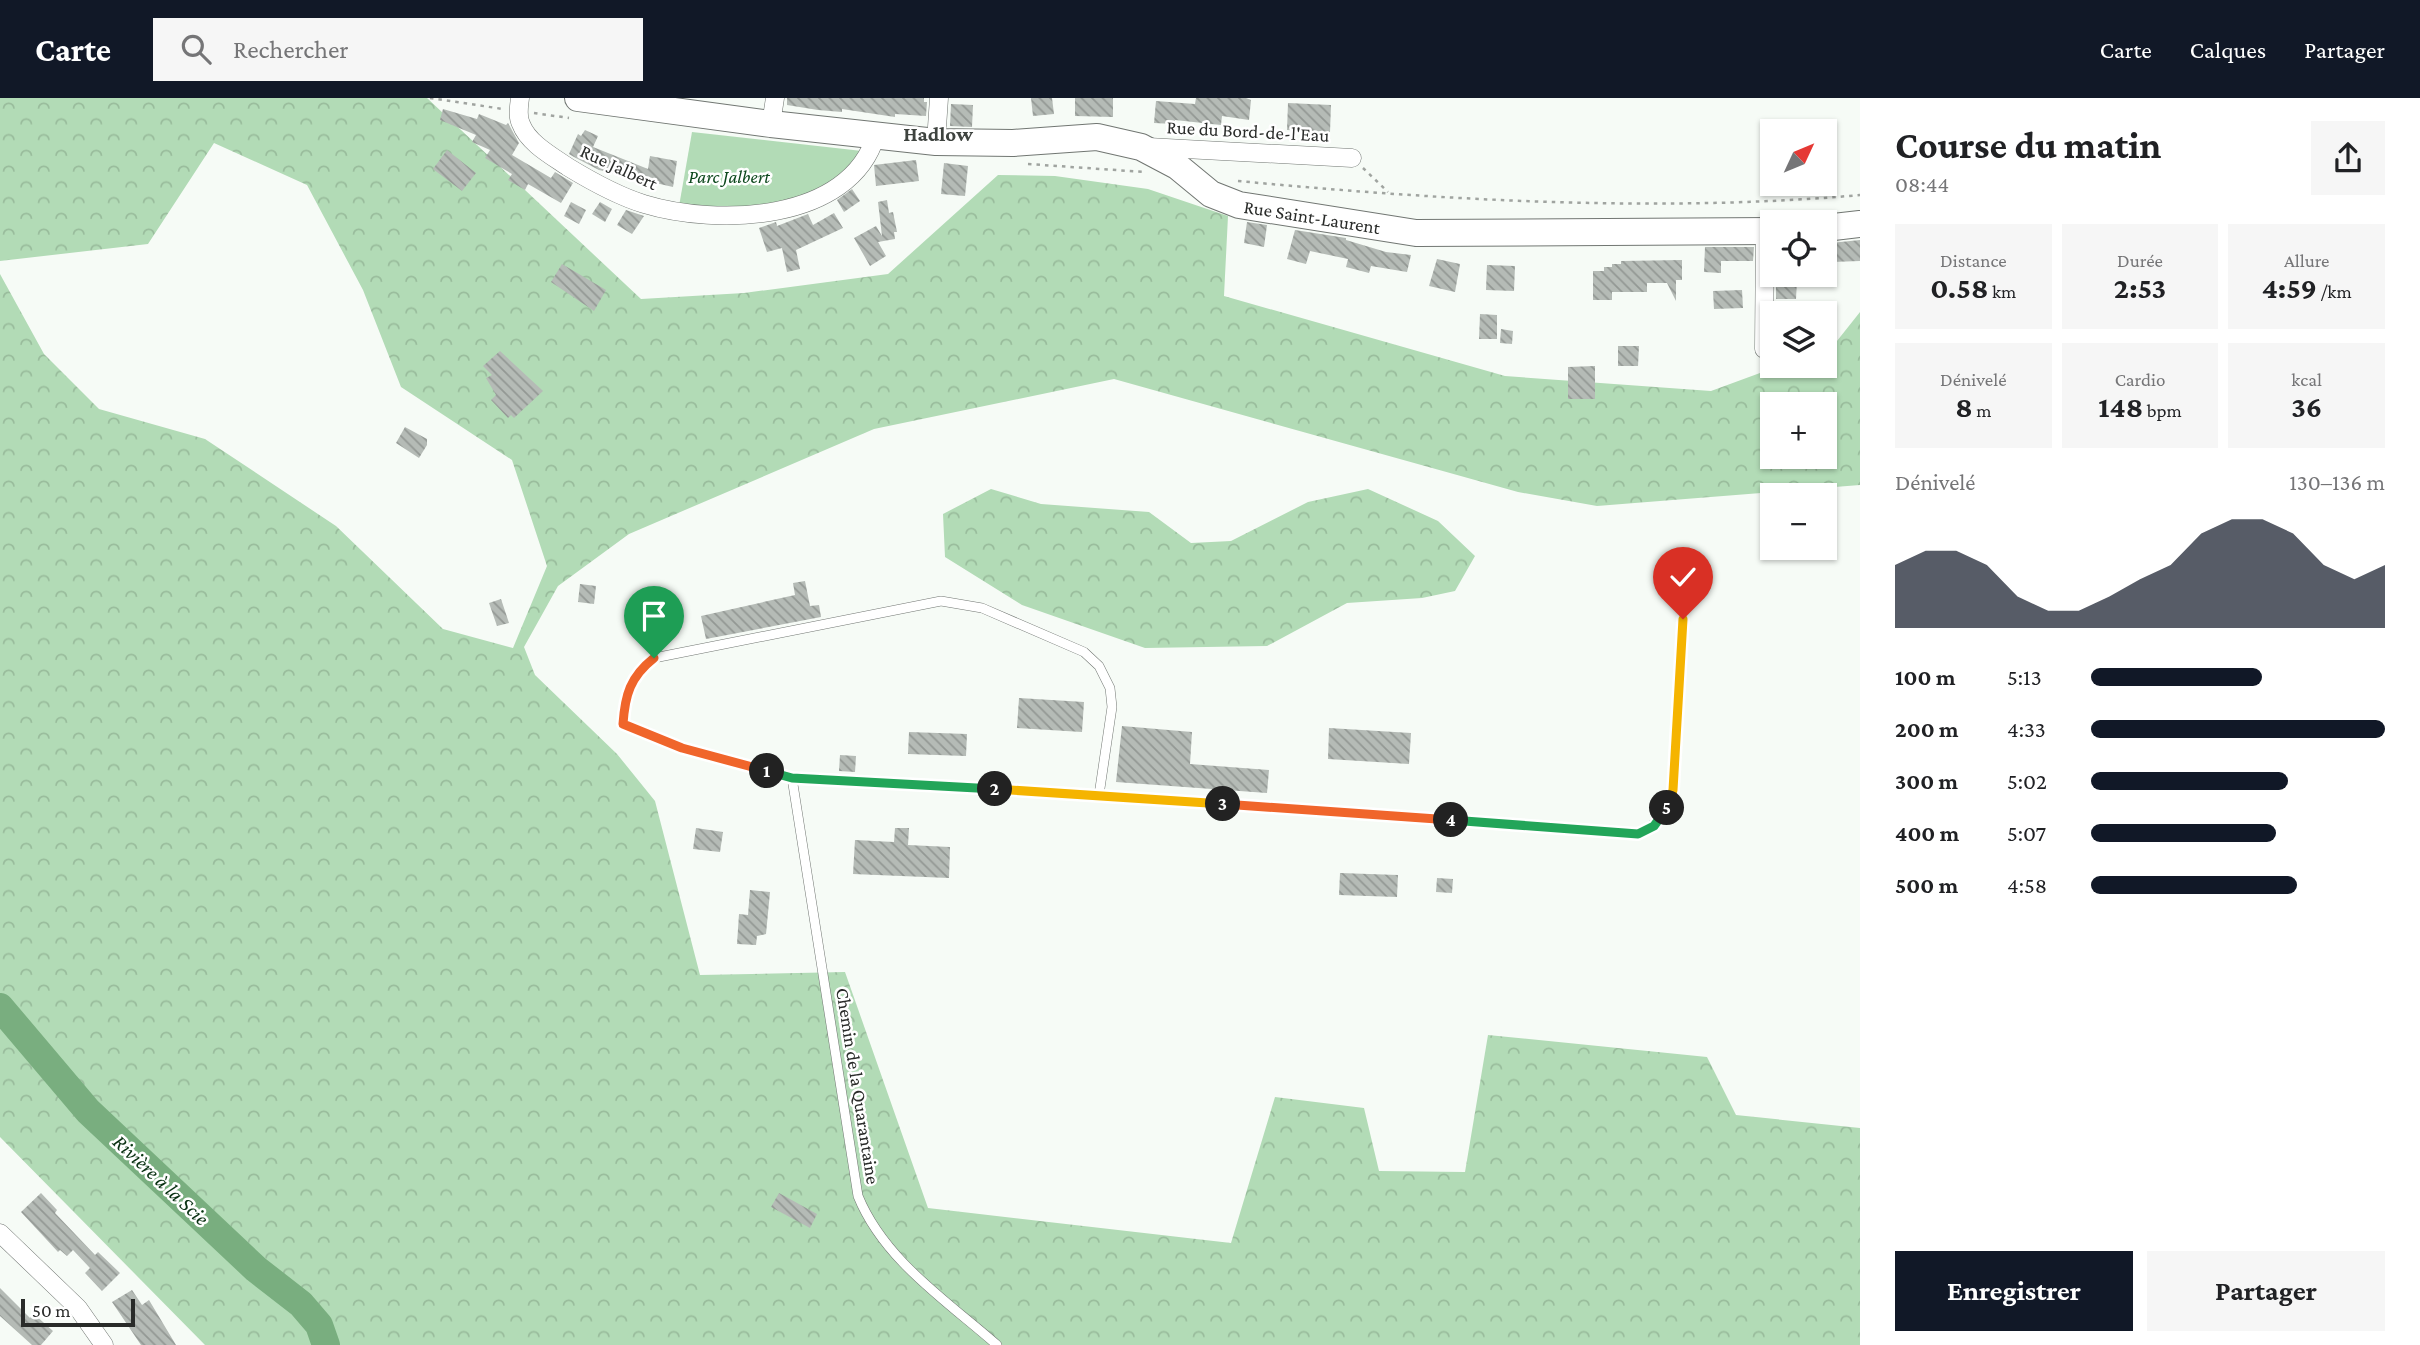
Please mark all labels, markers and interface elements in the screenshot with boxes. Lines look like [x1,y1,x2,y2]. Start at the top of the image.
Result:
search box [153,18,643,81]
icon: search [177,30,215,68]
text: Carte [35,31,111,68]
text: Rechercher [233,35,349,64]
text: Carte [2100,36,2152,63]
text: Calques [2190,36,2266,63]
text: Partager [2304,36,2385,63]
street label: Rue du Bord-de-l'Eau [1166,116,1330,146]
north arrow [1760,119,1838,196]
map controls [1760,119,1837,560]
button: share [2311,121,2385,195]
district label: Hadlow [903,122,973,146]
text: Course du matin [1895,124,2161,166]
street label: Rue Jalbert [577,140,662,194]
park label: Parc Jalbert [688,166,770,187]
text: 08:44 [1895,171,1949,197]
street label: Rue Saint-Laurent [1242,196,1382,238]
button: locate [1760,210,1837,287]
text: Distance [1940,250,2007,271]
text: Durée [2117,250,2163,271]
text: Allure [2284,250,2329,271]
text: 0.58 [1930,271,1988,304]
text: 2:53 [2114,271,2166,304]
text: 4:59 [2262,271,2317,304]
text: km [1988,281,2016,302]
text: /km [2317,281,2352,302]
button: layers [1760,301,1837,378]
text: Dénivelé [1940,369,2007,390]
text: Cardio [2115,369,2165,390]
text: kcal [2291,369,2322,390]
text: 8 [1955,390,1973,423]
text: 148 [2098,390,2143,423]
text: 36 [2291,390,2322,423]
button: + [1760,392,1837,469]
text: m [1973,400,1991,421]
text: bpm [2143,400,2182,421]
text: Dénivelé [1895,469,1975,495]
text: 130–136 m [2289,469,2385,495]
button: − [1760,483,1837,560]
pin [1653,547,1713,619]
icon: check [1664,558,1702,596]
pin [624,586,684,658]
icon: arrive [635,597,673,635]
text: 100 m [1895,664,1955,690]
text: 5:13 [2007,664,2042,690]
text: 200 m [1895,716,1959,742]
text: 4:33 [2007,716,2046,742]
pin: 1 [750,754,784,788]
text: 1 [763,760,770,781]
text: 300 m [1895,768,1958,794]
text: 5:02 [2007,768,2047,794]
pin: 2 [978,772,1012,806]
text: 2 [990,778,999,799]
pin: 3 [1206,786,1240,822]
pin: 5 [1650,790,1684,826]
text: 3 [1218,793,1227,814]
text: 5 [1662,797,1671,818]
pin: 4 [1434,802,1468,838]
text: 4 [1445,809,1456,830]
text: 400 m [1895,820,1959,846]
text: 5:07 [2007,820,2046,846]
text: 500 m [1895,872,1958,898]
text: 4:58 [2007,872,2047,898]
street label: Chemin de la Quarantaine [832,986,884,1186]
water label: Rivière à la Scie [108,1130,214,1230]
button: Enregistrer [1895,1251,2133,1331]
button: Partager [2147,1251,2385,1331]
scale bar [21,1296,135,1328]
text: 50 m [32,1300,71,1321]

